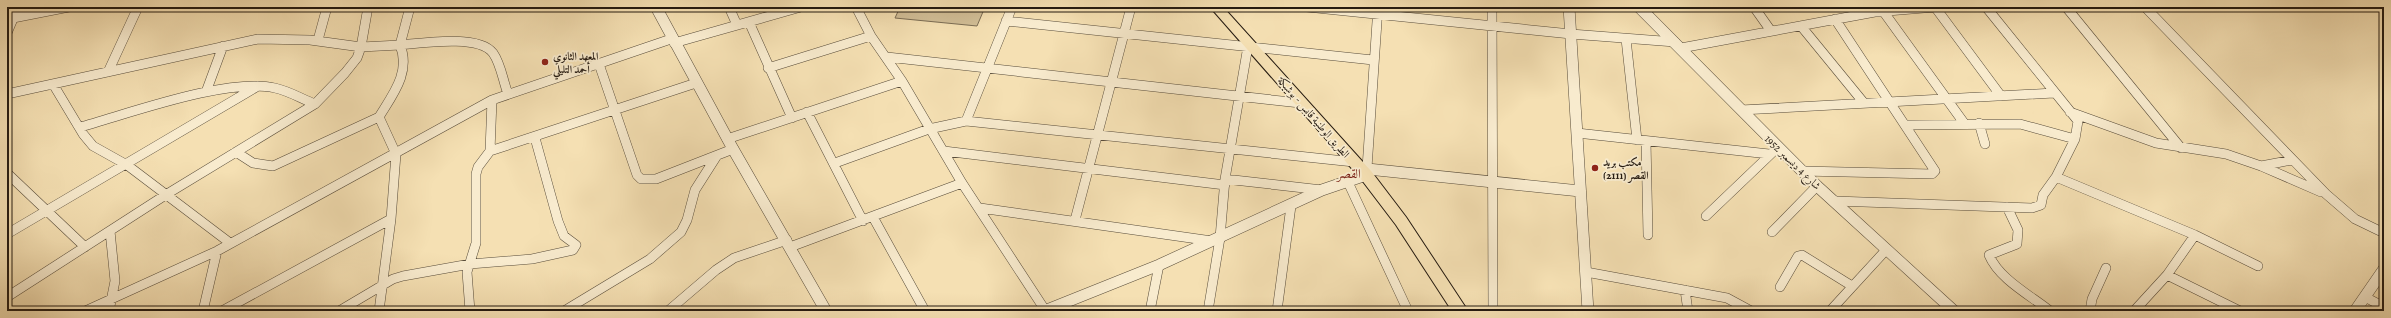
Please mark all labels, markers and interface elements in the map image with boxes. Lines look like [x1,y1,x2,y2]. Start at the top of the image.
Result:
place label: المعهد الثانوي أحمد التليلي [552,49,599,80]
marker: المعهد الثانوي أحمد التليلي [540,57,550,67]
street label: الطريق الوطنية قابس - بوشبكة [1274,73,1353,161]
street label: شارع 4 ديسمبر 1952 [1760,132,1824,195]
place label: مكتب بريد القصر (2111) [1603,155,1649,183]
marker: مكتب بريد القصر (2111) [1590,163,1600,173]
district label: القصر [1335,165,1361,182]

